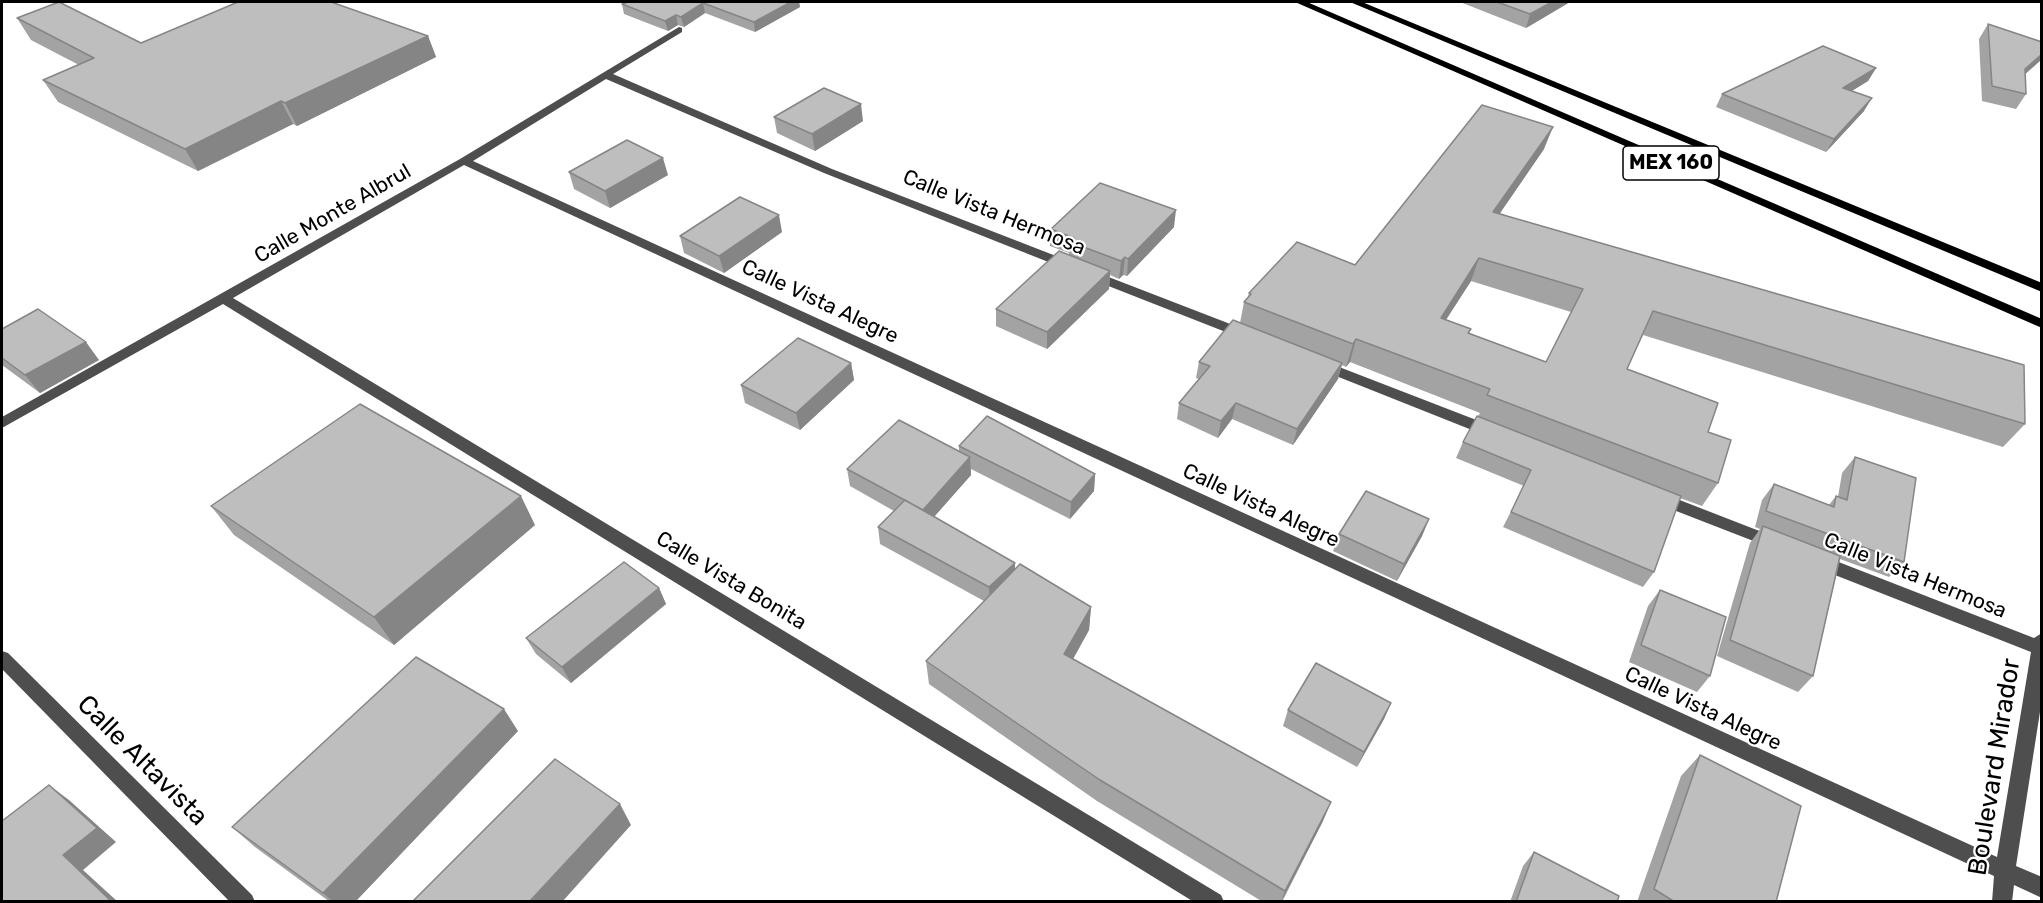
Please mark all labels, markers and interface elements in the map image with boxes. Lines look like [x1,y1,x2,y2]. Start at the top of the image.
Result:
road number: MEX 160 [1623,146,1719,180]
street label: Calle Monte Albrul [250,159,416,269]
street label: Calle Vista Hermosa [899,165,1089,261]
street label: Calle Vista Alegre [738,255,902,349]
street label: Calle Vista Alegre [1179,459,1343,553]
street label: Calle Vista Bonita [651,526,811,636]
street label: Calle Vista Hermosa [1820,528,2010,624]
street label: Boulevard Mirador [1962,656,2028,878]
street label: Calle Vista Alegre [1621,662,1785,756]
street label: Calle Altavista [70,689,214,833]

